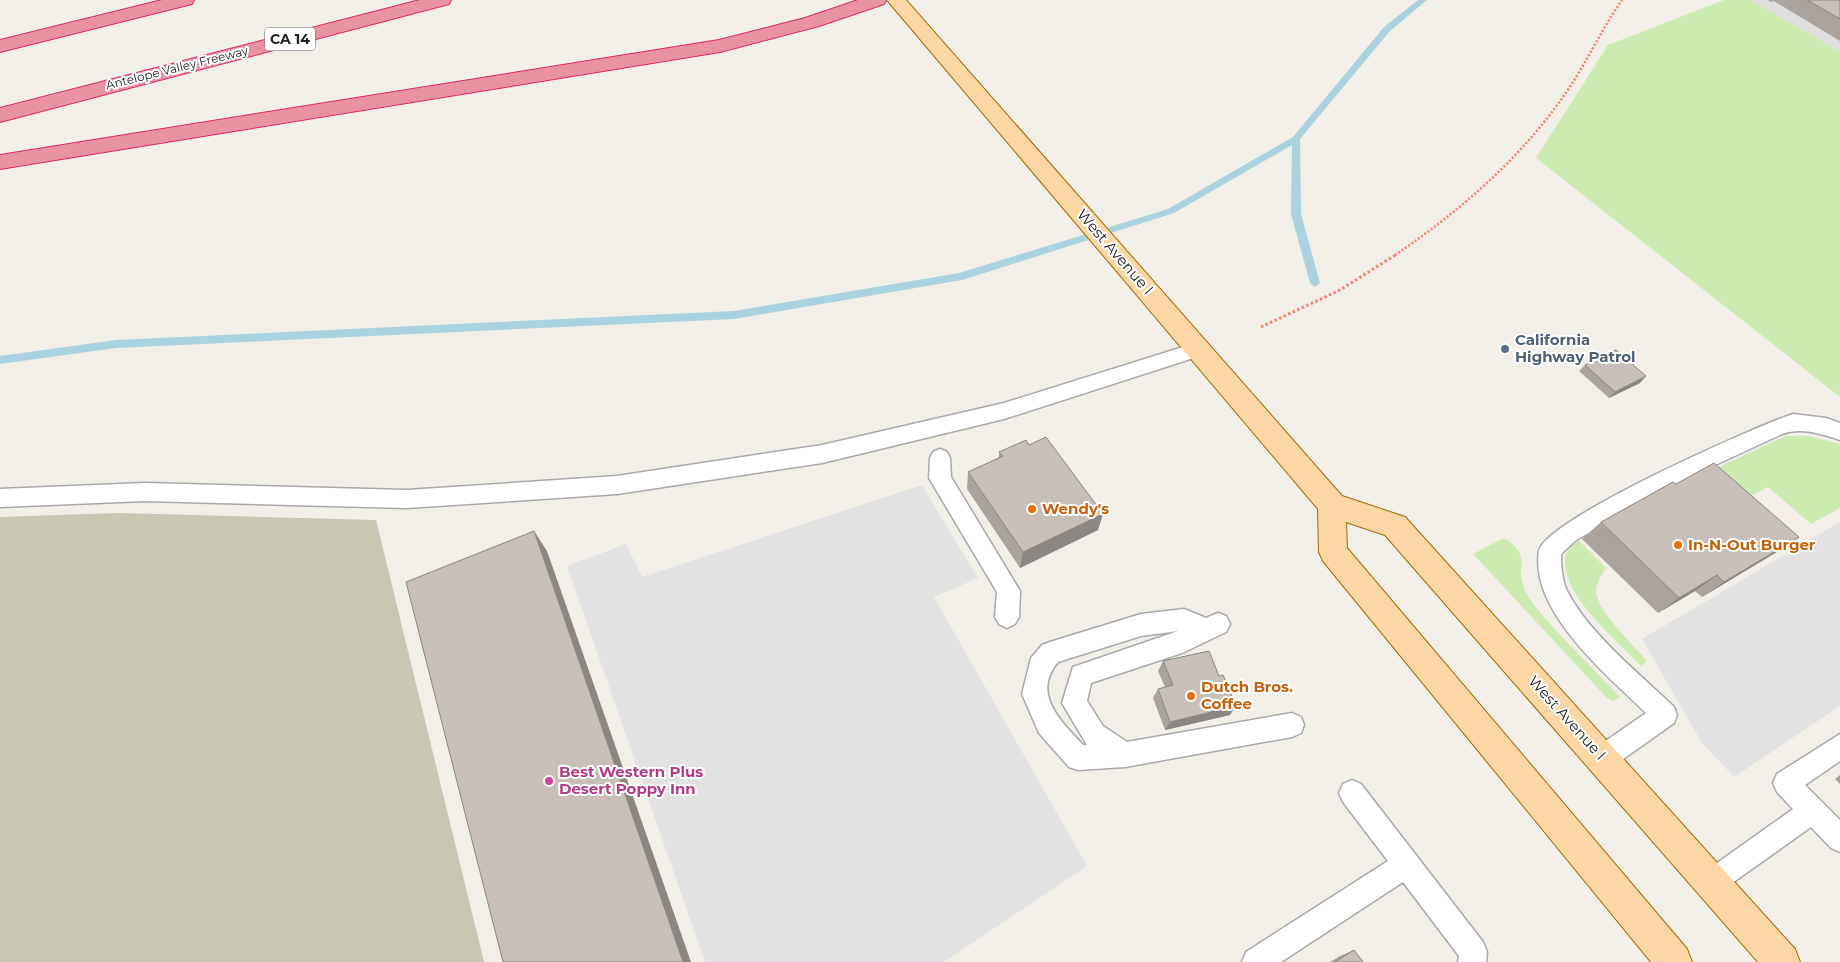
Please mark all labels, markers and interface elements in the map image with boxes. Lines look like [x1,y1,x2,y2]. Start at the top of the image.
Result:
road number: CA 14 [265,28,315,50]
street label: Antelope Valley Freeway [104,42,250,92]
street label: West Avenue I [1073,205,1158,298]
place label: California Highway Patrol [1515,330,1636,366]
marker: California Highway Patrol [1499,343,1511,355]
place label: Wendy's [1042,499,1109,518]
marker: Wendy's [1026,503,1038,515]
place label: In-N-Out Burger [1688,535,1816,554]
marker: In-N-Out Burger [1672,539,1684,551]
street label: West Avenue I [1524,671,1610,764]
place label: Dutch Bros. Coffee [1201,677,1293,713]
marker: Dutch Bros. Coffee [1185,690,1197,702]
place label: Best Western Plus Desert Poppy Inn [559,762,703,798]
marker: Best Western Plus Desert Poppy Inn [543,775,555,787]

